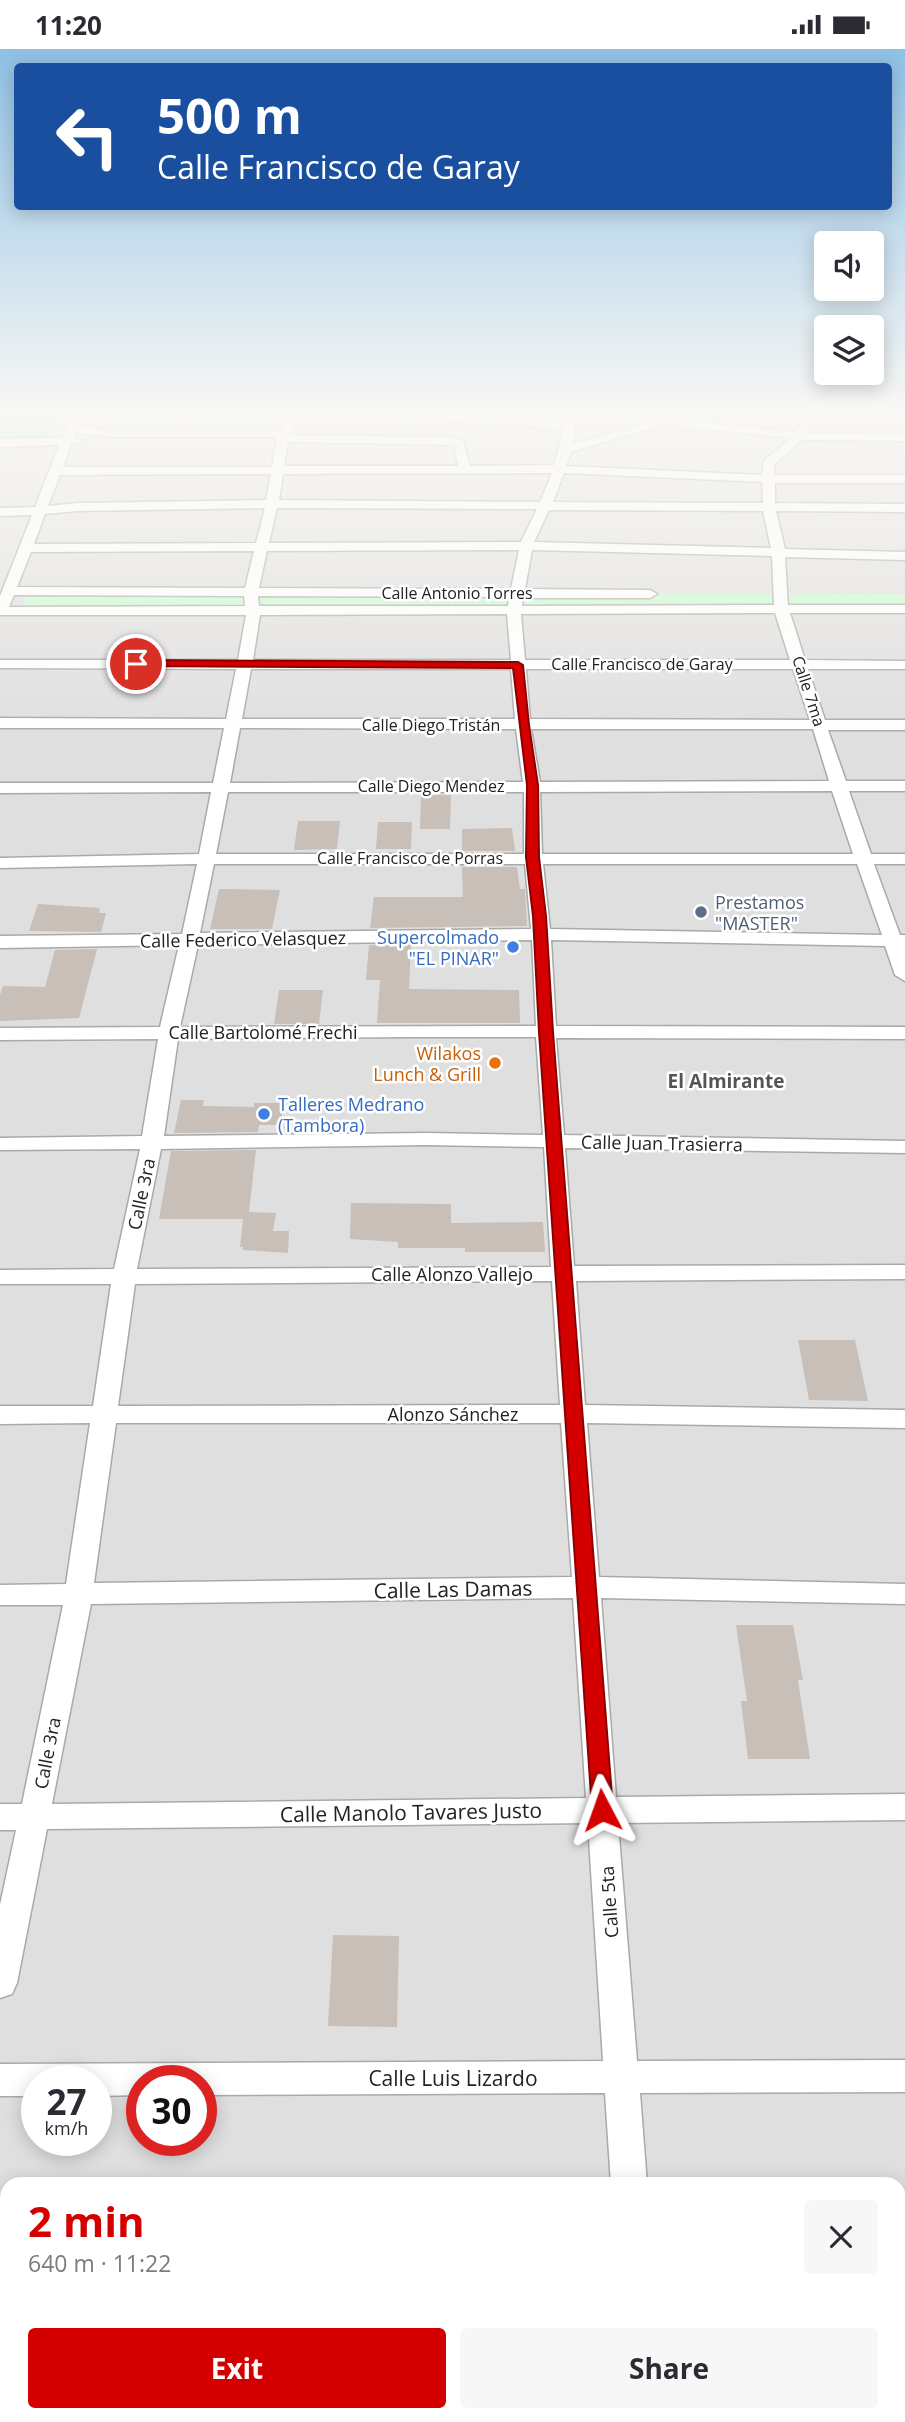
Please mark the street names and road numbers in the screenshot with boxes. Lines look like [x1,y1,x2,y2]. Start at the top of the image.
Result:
street label: Calle Antonio Torres [381,582,533,604]
street label: Calle Francisco de Garay [551,653,734,675]
street label: Calle 7ma [787,653,831,729]
street label: Calle Diego Tristán [362,714,500,736]
street label: Calle Diego Mendez [358,775,504,797]
street label: Calle Francisco de Porras [317,847,503,869]
street label: Calle Federico Velasquez [140,925,346,953]
street label: Calle Bartolomé Frechi [168,1020,358,1044]
street label: Calle Juan Trasierra [581,1130,743,1156]
street label: Calle 3ra [122,1156,160,1232]
street label: Calle Alonzo Vallejo [371,1262,533,1286]
street label: Alonzo Sánchez [388,1402,518,1426]
street label: Calle Las Damas [373,1574,533,1604]
street label: Calle 3ra [28,1715,66,1791]
street label: Calle Manolo Tavares Justo [280,1796,542,1828]
street label: Calle 5ta [595,1865,623,1939]
street label: Calle Luis Lizardo [368,2064,538,2092]

